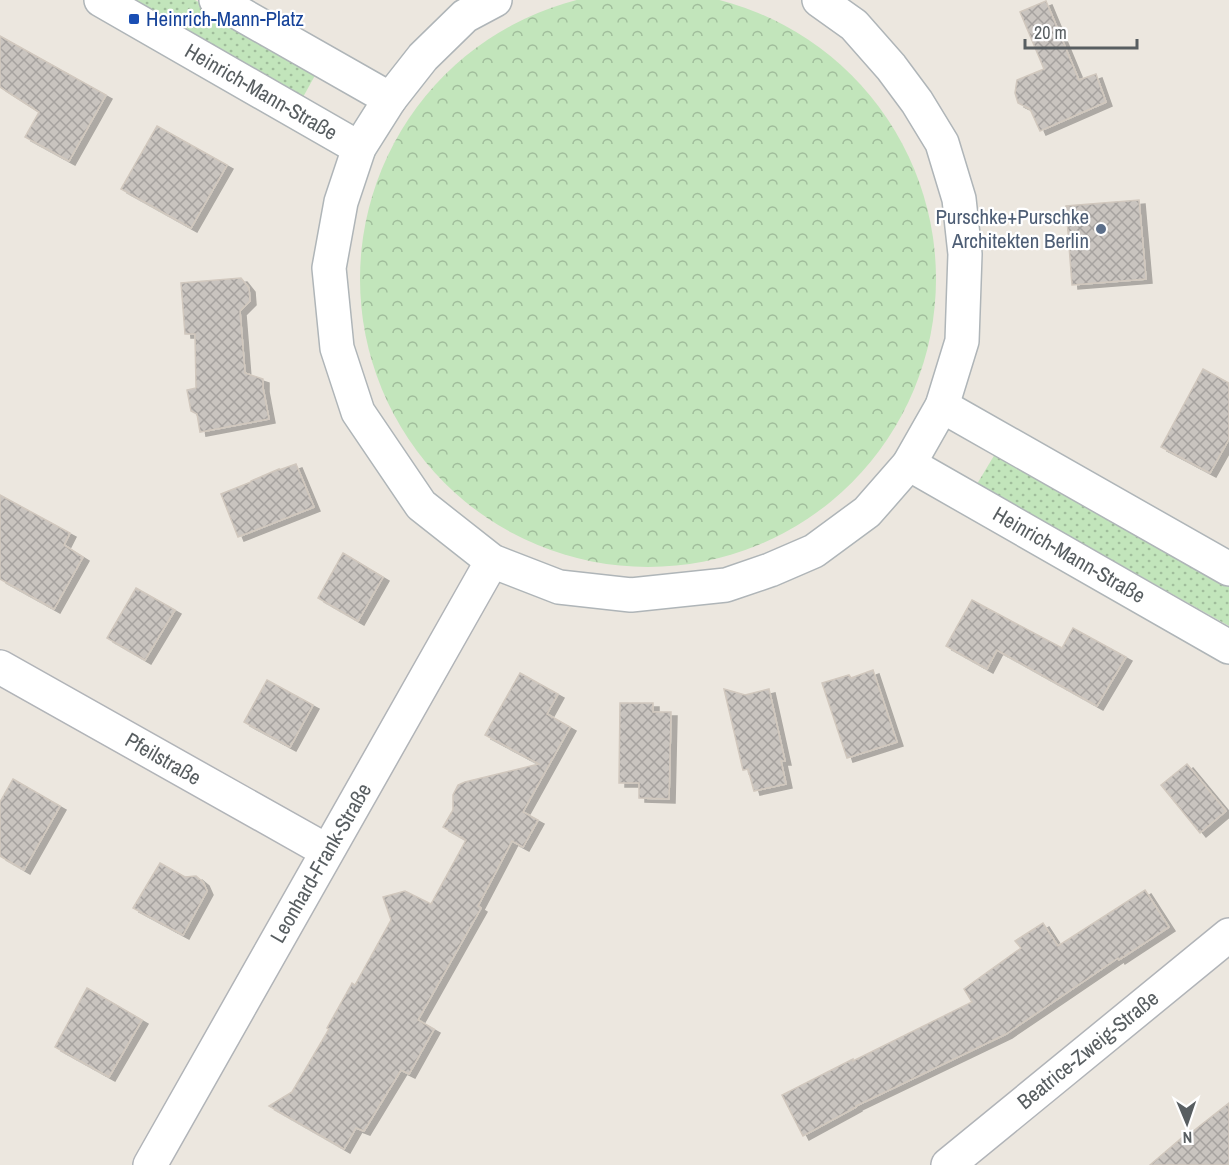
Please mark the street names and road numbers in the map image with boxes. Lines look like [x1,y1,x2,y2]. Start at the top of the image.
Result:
street label: Heinrich-Mann-Straße [180,36,343,147]
street label: Heinrich-Mann-Straße [988,499,1151,610]
street label: Pfeilstraße [120,725,207,792]
street label: Leonhard-Frank-Straße [263,778,378,948]
street label: Beatrice-Zweig-Straße [1011,984,1164,1116]

